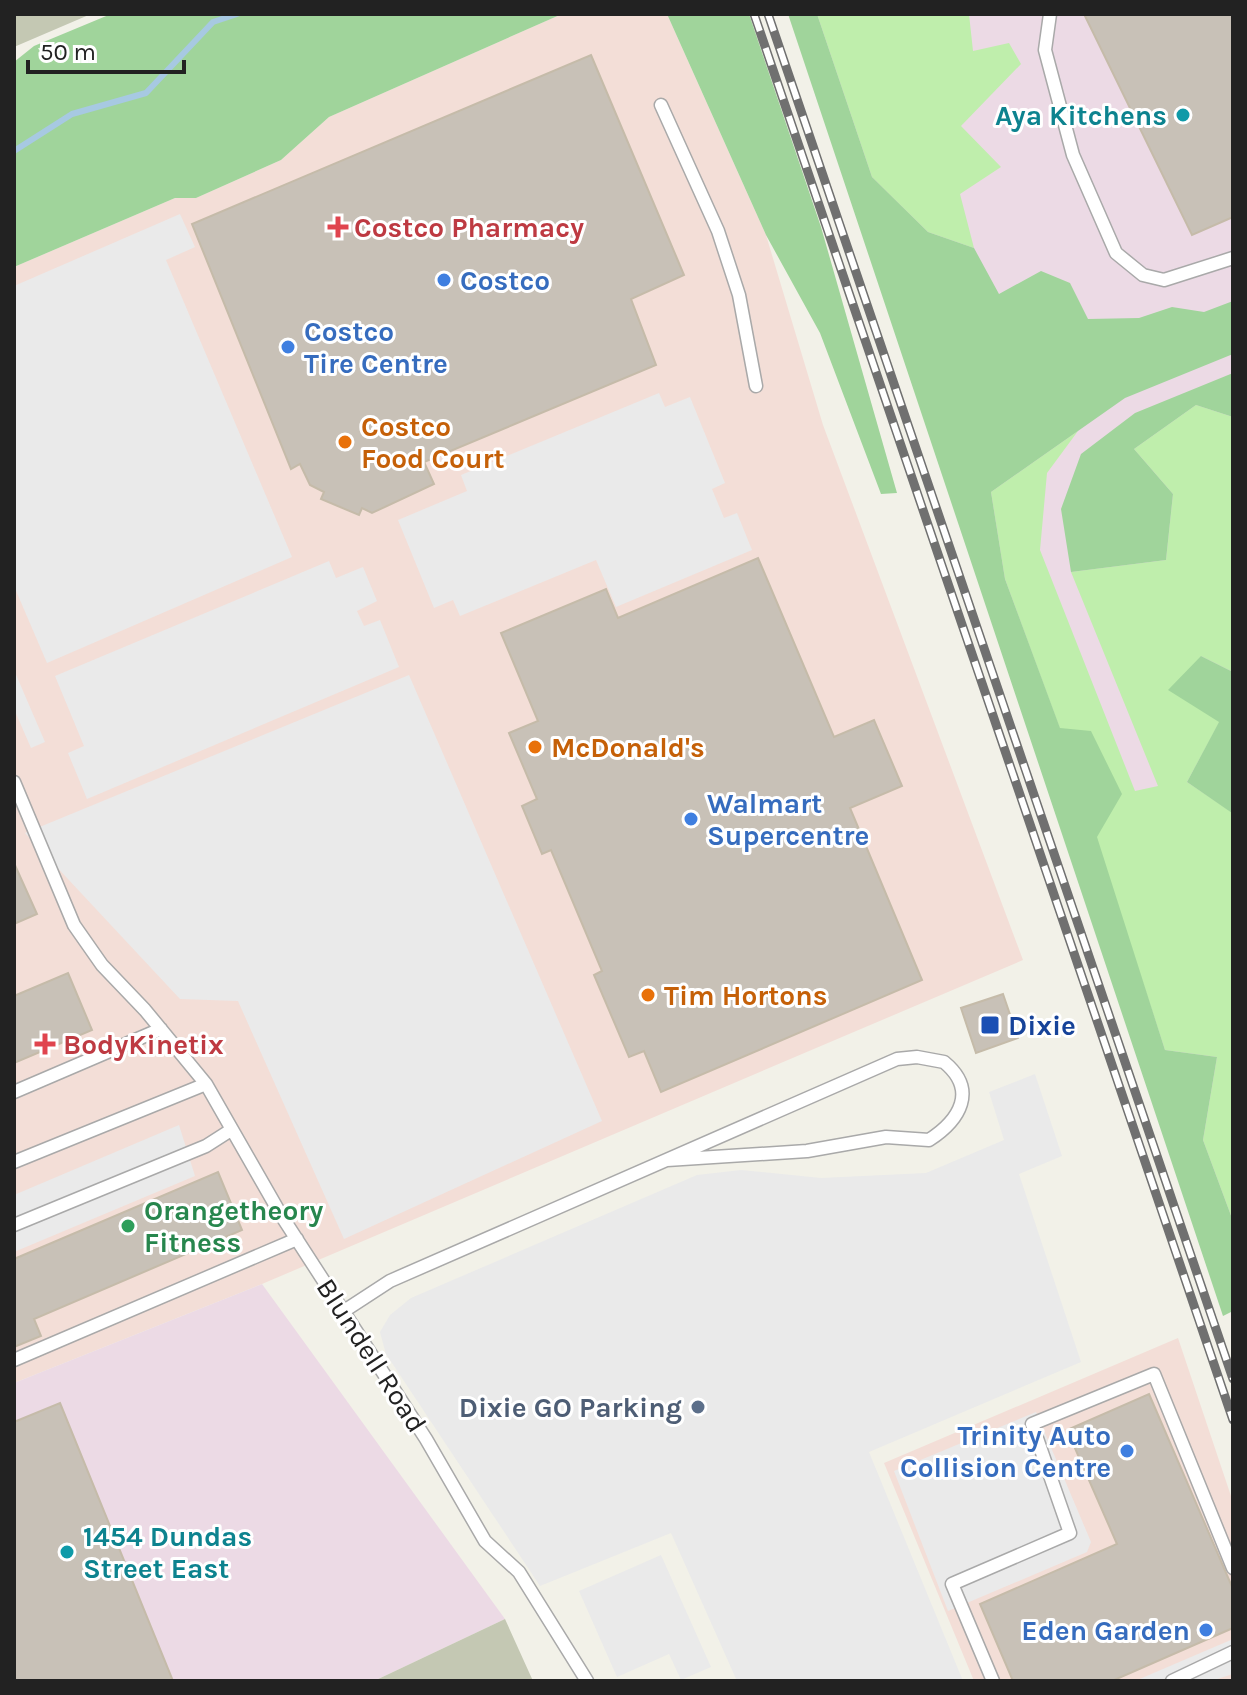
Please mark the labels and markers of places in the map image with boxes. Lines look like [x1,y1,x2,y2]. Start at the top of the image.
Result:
place label: Aya Kitchens [995,99,1167,132]
marker: Aya Kitchens [1174,106,1192,124]
place label: Costco Pharmacy [354,211,584,244]
marker: Costco Pharmacy [329,218,347,236]
place label: Costco [460,264,550,297]
marker: Costco [435,271,453,289]
place label: Costco Tire Centre [304,315,448,380]
marker: Costco Tire Centre [279,338,297,356]
place label: Costco Food Court [361,410,505,475]
marker: Costco Food Court [336,433,354,451]
place label: McDonald's [551,731,705,764]
marker: McDonald's [526,738,544,756]
place label: Walmart Supercentre [707,787,869,852]
marker: Walmart Supercentre [682,810,700,828]
place label: Tim Hortons [664,979,827,1012]
marker: Tim Hortons [639,986,657,1004]
place label: Dixie [1008,1009,1076,1042]
marker: Dixie [979,1014,1001,1036]
place label: BodyKinetix [63,1028,224,1061]
marker: BodyKinetix [34,1033,56,1055]
place label: Orangetheory Fitness [144,1194,323,1259]
marker: Orangetheory Fitness [119,1217,137,1235]
place label: Dixie GO Parking [459,1391,682,1424]
marker: Dixie GO Parking [689,1398,707,1416]
place label: Trinity Auto Collision Centre [900,1419,1111,1484]
marker: Trinity Auto Collision Centre [1118,1442,1136,1460]
place label: 1454 Dundas Street East [83,1520,252,1585]
marker: 1454 Dundas Street East [58,1543,76,1561]
place label: Eden Garden [1021,1614,1190,1647]
marker: Eden Garden [1197,1621,1215,1639]

